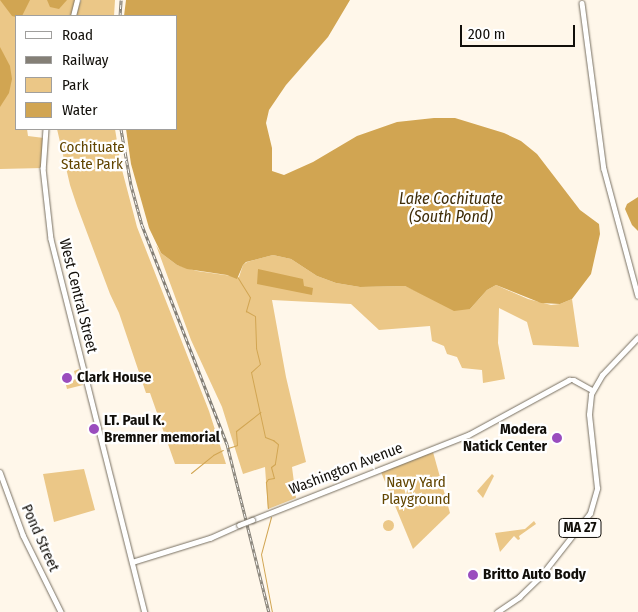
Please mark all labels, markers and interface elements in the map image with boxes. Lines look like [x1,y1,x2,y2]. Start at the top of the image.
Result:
legend [15,15,178,130]
scale bar [463,15,578,47]
text: 200 m [468,25,505,43]
text: Road [62,26,93,44]
text: Railway [62,51,109,69]
text: Park [62,76,89,94]
text: Water [62,101,97,119]
park label: Cochituate State Park [59,138,125,173]
water label: Lake Cochituate (South Pond) [399,189,503,227]
street label: West Central Street [55,237,101,355]
place label: Clark House [77,369,151,387]
marker: Clark House [61,372,73,384]
place label: LT. Paul K. Bremner memorial [104,411,220,446]
place label: Modera Natick Center [463,420,547,455]
marker: LT. Paul K. Bremner memorial [88,423,100,435]
marker: Modera Natick Center [551,432,563,444]
street label: Washington Avenue [287,439,405,499]
park label: Navy Yard Playground [382,473,450,508]
street label: Pond Street [17,502,63,574]
road number: MA 27 [558,516,602,540]
place label: Britto Auto Body [483,566,586,584]
marker: Britto Auto Body [467,569,479,581]

